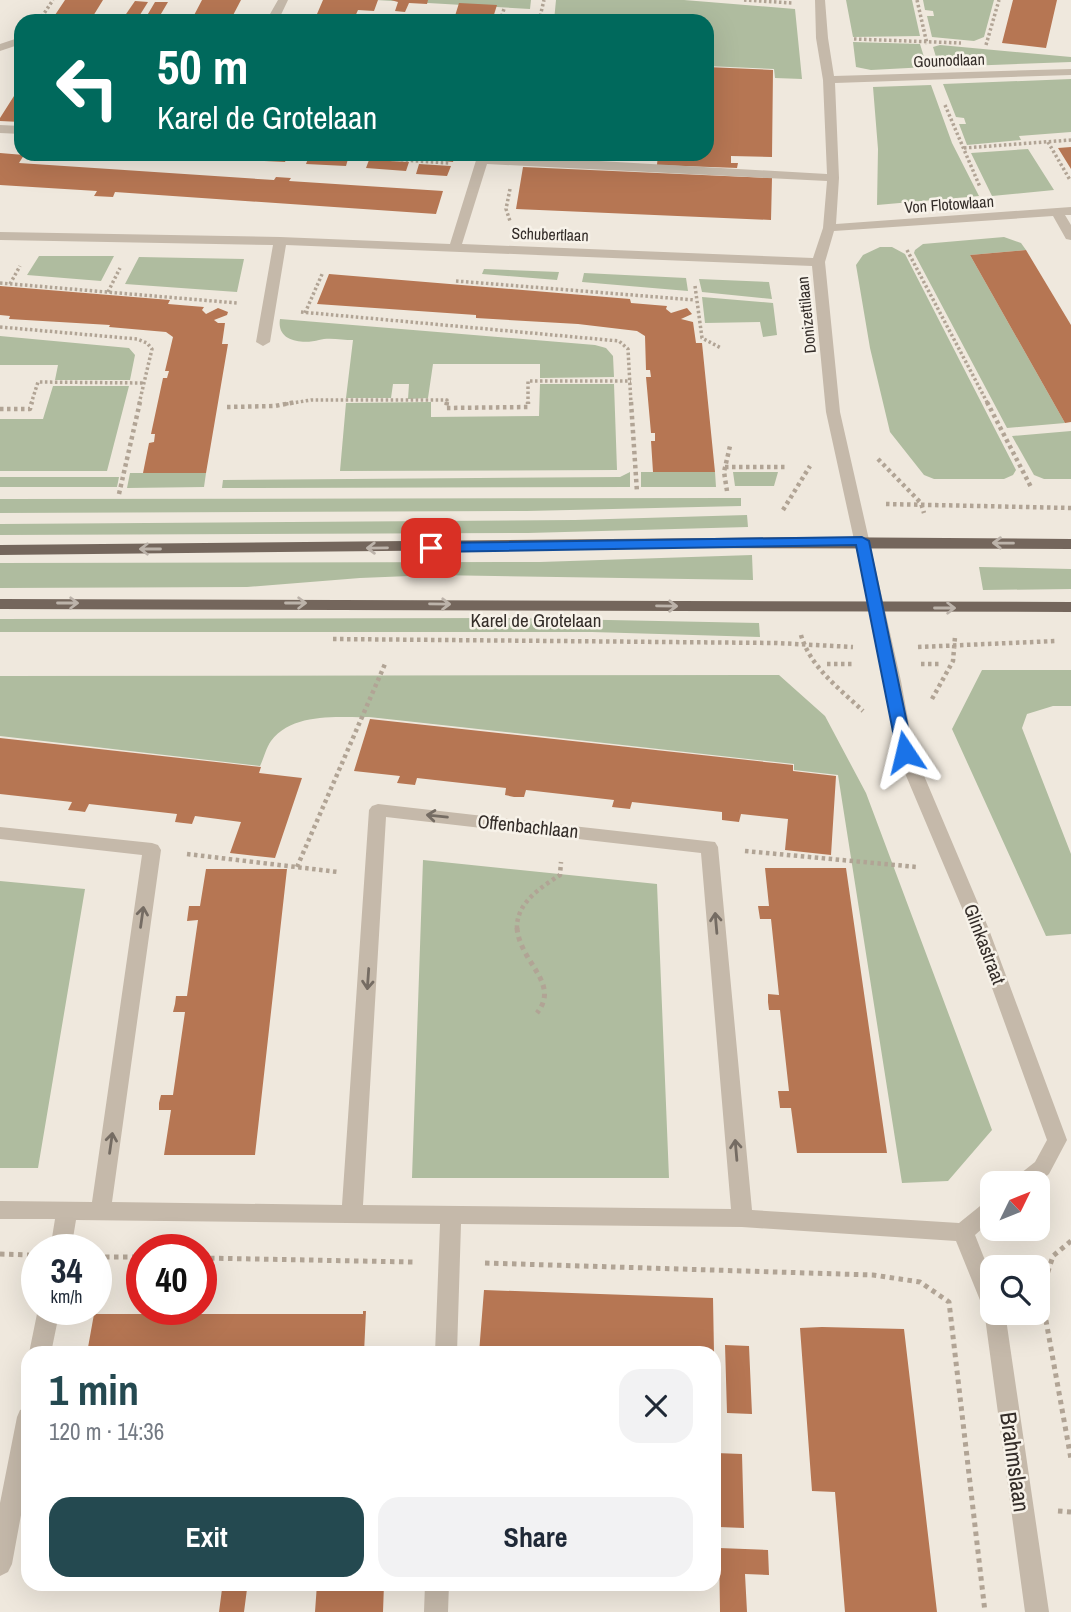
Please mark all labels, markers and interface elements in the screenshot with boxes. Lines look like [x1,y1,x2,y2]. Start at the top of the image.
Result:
text: 50 m [157,33,249,99]
icon: left [42,42,133,133]
street label: Gounodlaan [913,48,985,72]
text: Karel de Grotelaan [157,96,377,139]
street label: Von Flotowlaan [903,190,995,218]
street label: Schubertlaan [511,222,589,246]
street label: Donizettilaan [791,275,821,355]
pin [401,518,461,578]
icon: arrive [412,529,450,567]
one-way arrow [992,536,1015,550]
one-way arrow [366,541,389,555]
one-way arrow [139,542,162,556]
one-way arrow [56,596,79,610]
one-way arrow [284,596,307,610]
one-way arrow [428,597,451,611]
one-way arrow [655,600,678,613]
one-way arrow [933,601,956,615]
street label: Karel de Grotelaan [471,607,601,633]
position arrow [868,715,942,789]
street label: Offenbachlaan [476,808,580,844]
one-way arrow [426,810,449,823]
street label: Glinkastraat [958,900,1012,988]
one-way arrow [136,907,149,929]
one-way arrow [709,912,722,935]
one-way arrow [361,967,374,990]
one-way arrow [105,1132,118,1155]
one-way arrow [729,1139,742,1162]
north arrow [980,1171,1050,1241]
map controls [980,1171,1050,1325]
speed limit sign: 40 [126,1234,217,1325]
text: 34 [51,1247,82,1294]
button: search [980,1255,1050,1325]
text: km/h [51,1284,83,1309]
text: 1 min [49,1362,139,1418]
button: close [619,1369,693,1443]
street label: Brahmslaan [993,1410,1038,1514]
text: 120 m · 14:36 [49,1416,164,1447]
button: Exit [49,1497,364,1577]
button: Share [378,1497,693,1577]

